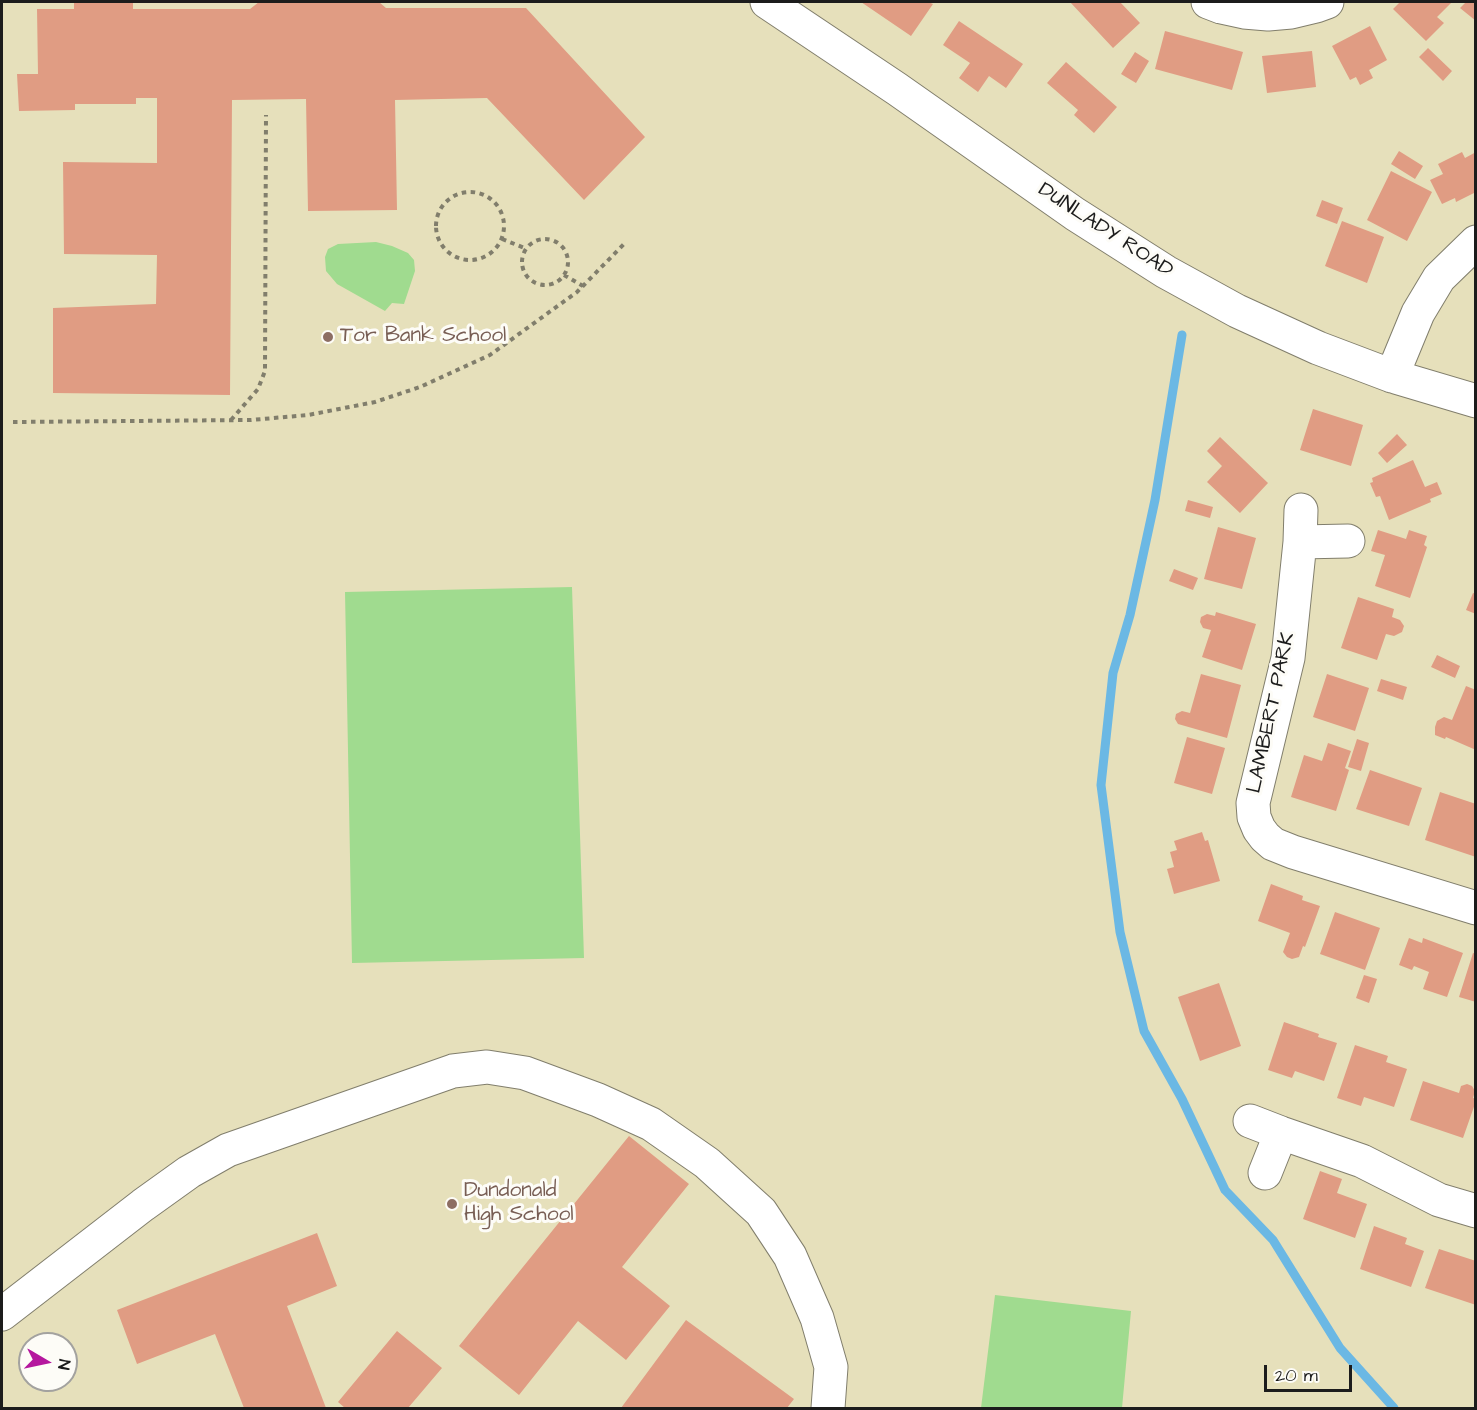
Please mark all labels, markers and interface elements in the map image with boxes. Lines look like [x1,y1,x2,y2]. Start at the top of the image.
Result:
street label: DUNLADY ROAD [1033,178,1177,284]
place label: Tor Bank School [340,324,506,350]
marker: Tor Bank School [321,330,335,344]
street label: LAMBERT PARK [1243,630,1301,796]
place label: Dundonald High School [464,1179,574,1229]
marker: Dundonald High School [445,1197,459,1211]
north arrow [18,1332,78,1392]
scale bar [1267,1353,1356,1391]
text: N [52,1358,75,1371]
text: 20 m [1275,1363,1318,1388]

